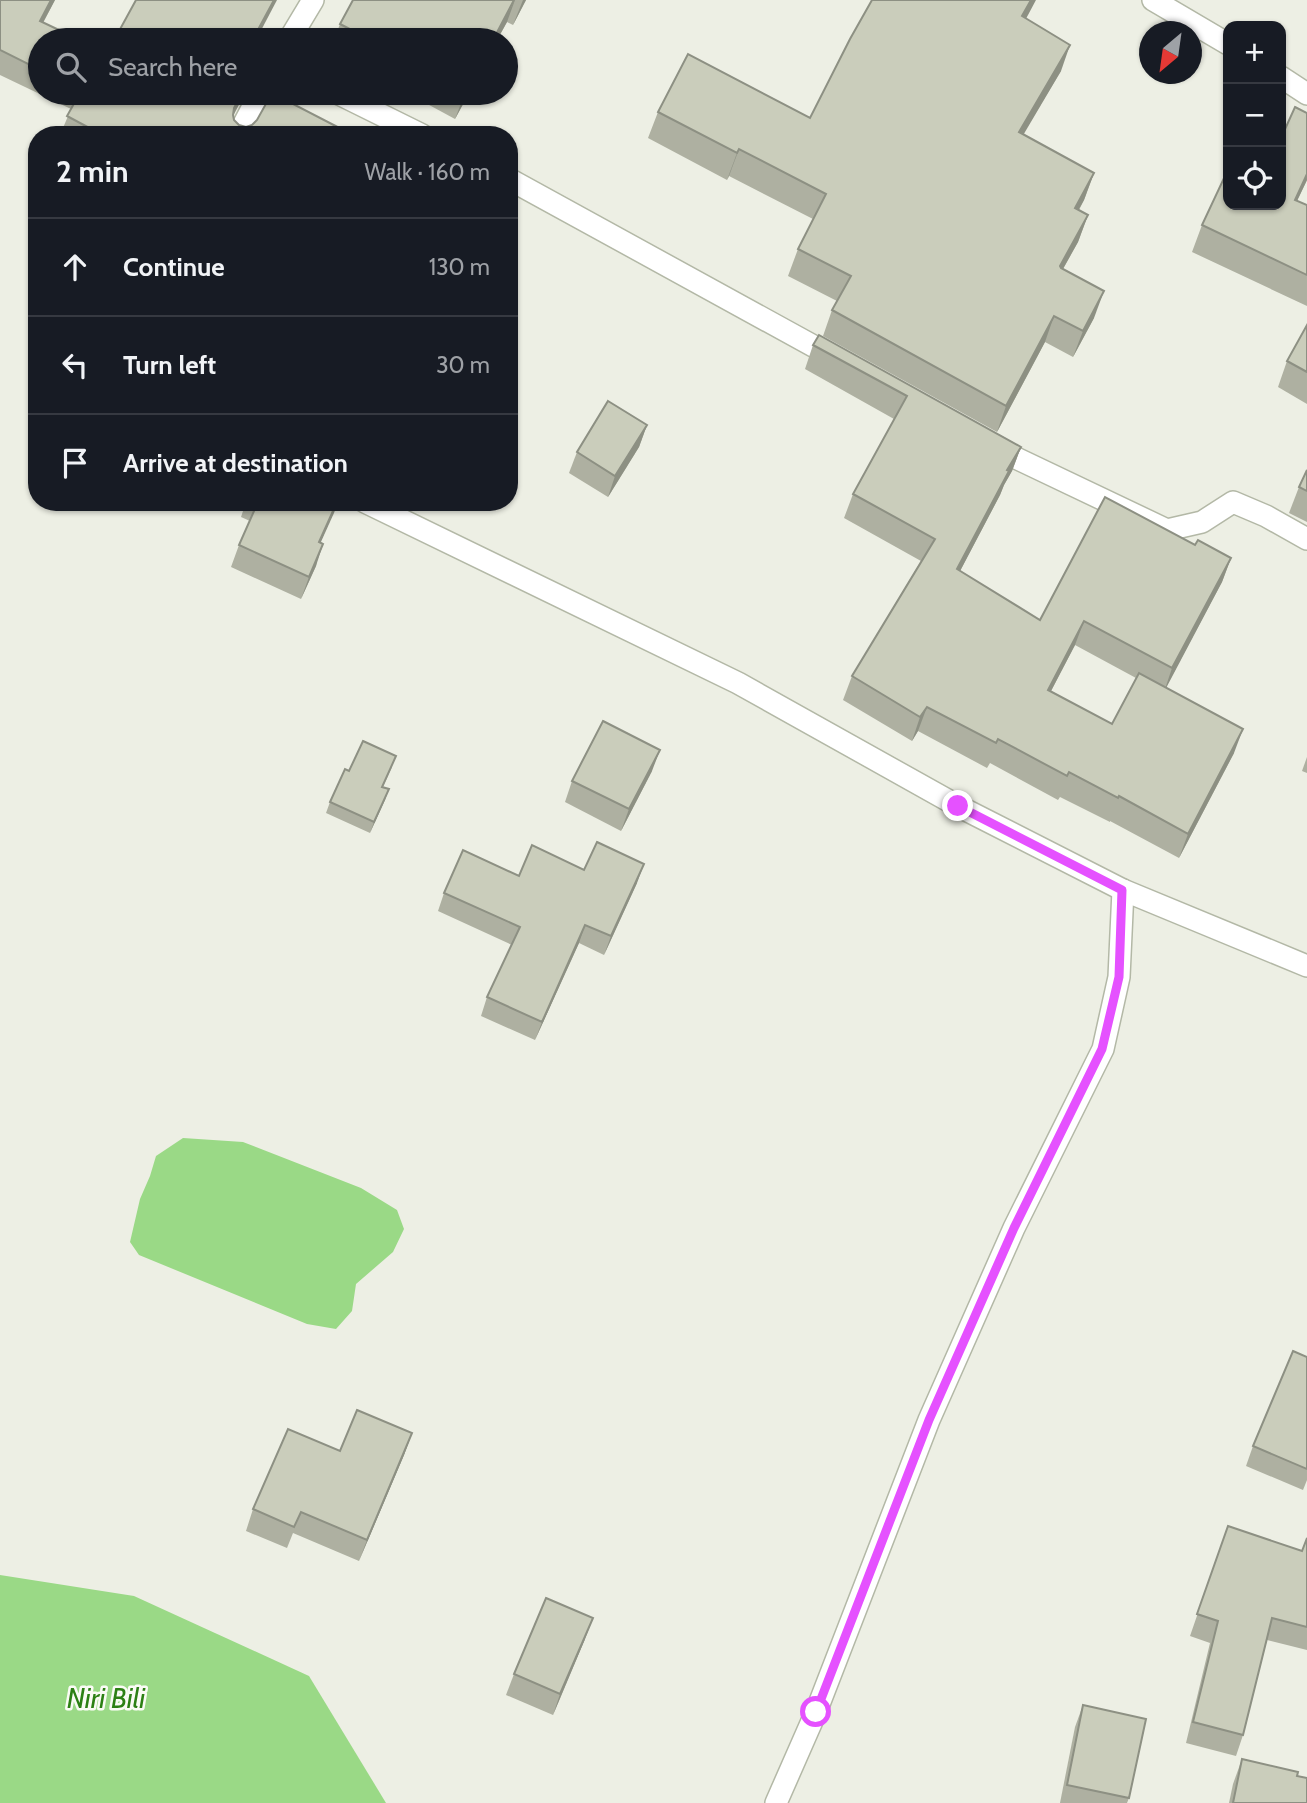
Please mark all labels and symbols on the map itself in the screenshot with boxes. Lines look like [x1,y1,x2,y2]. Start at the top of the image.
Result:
north arrow [1139,21,1202,84]
route end [942,790,973,821]
water label: Niri Bili [67,1681,146,1715]
route start [800,1696,831,1727]

